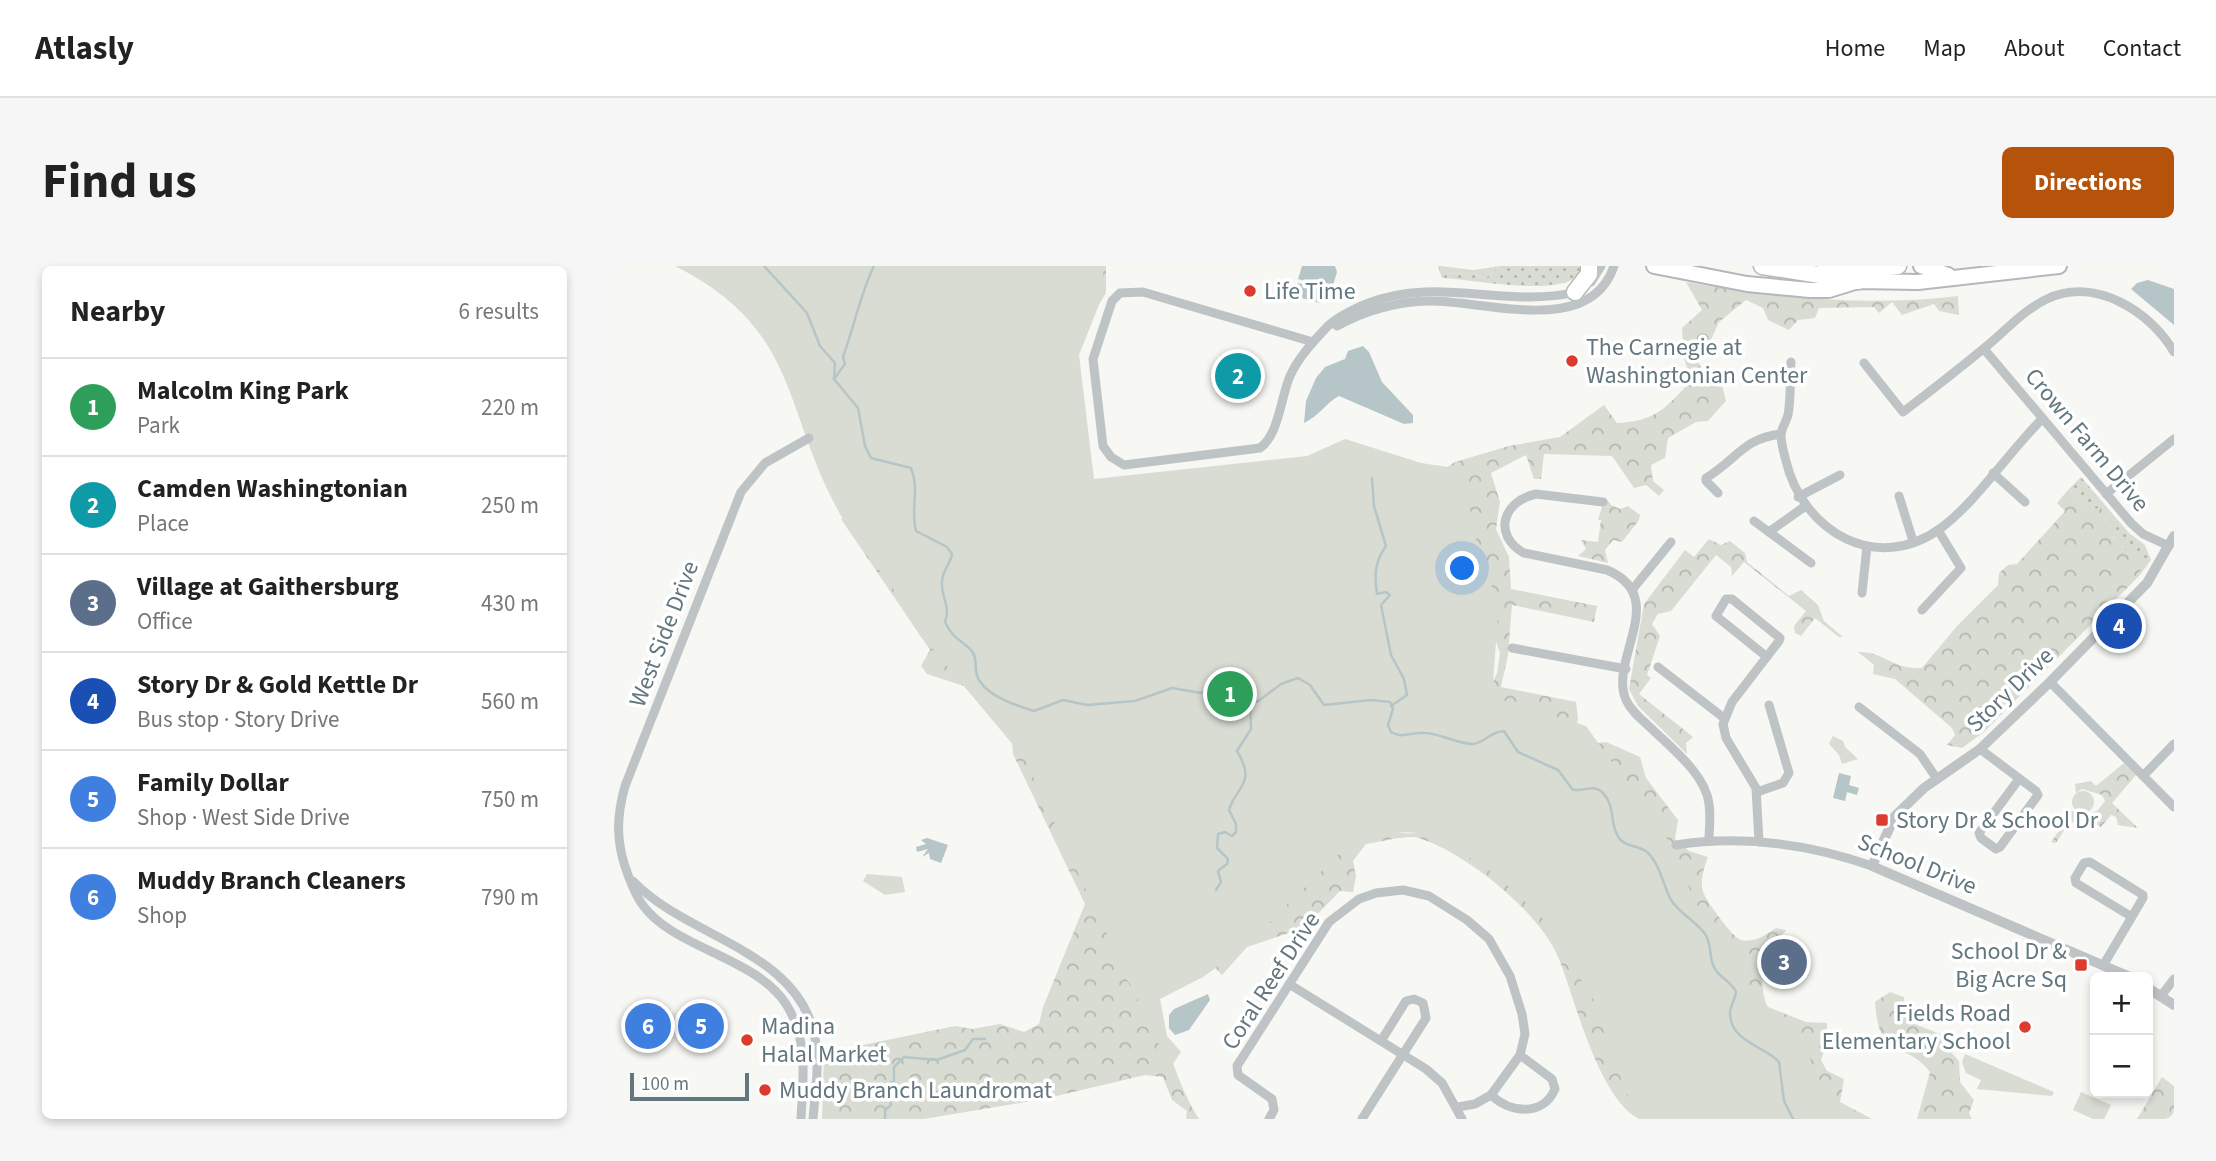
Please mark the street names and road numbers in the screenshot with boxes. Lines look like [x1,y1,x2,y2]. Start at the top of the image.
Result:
street label: Crown Farm Drive [2016,361,2158,519]
street label: West Side Drive [620,556,708,712]
street label: Story Drive [1958,639,2062,741]
street label: School Drive [1852,824,1982,904]
street label: Coral Reef Drive [1213,905,1329,1057]

